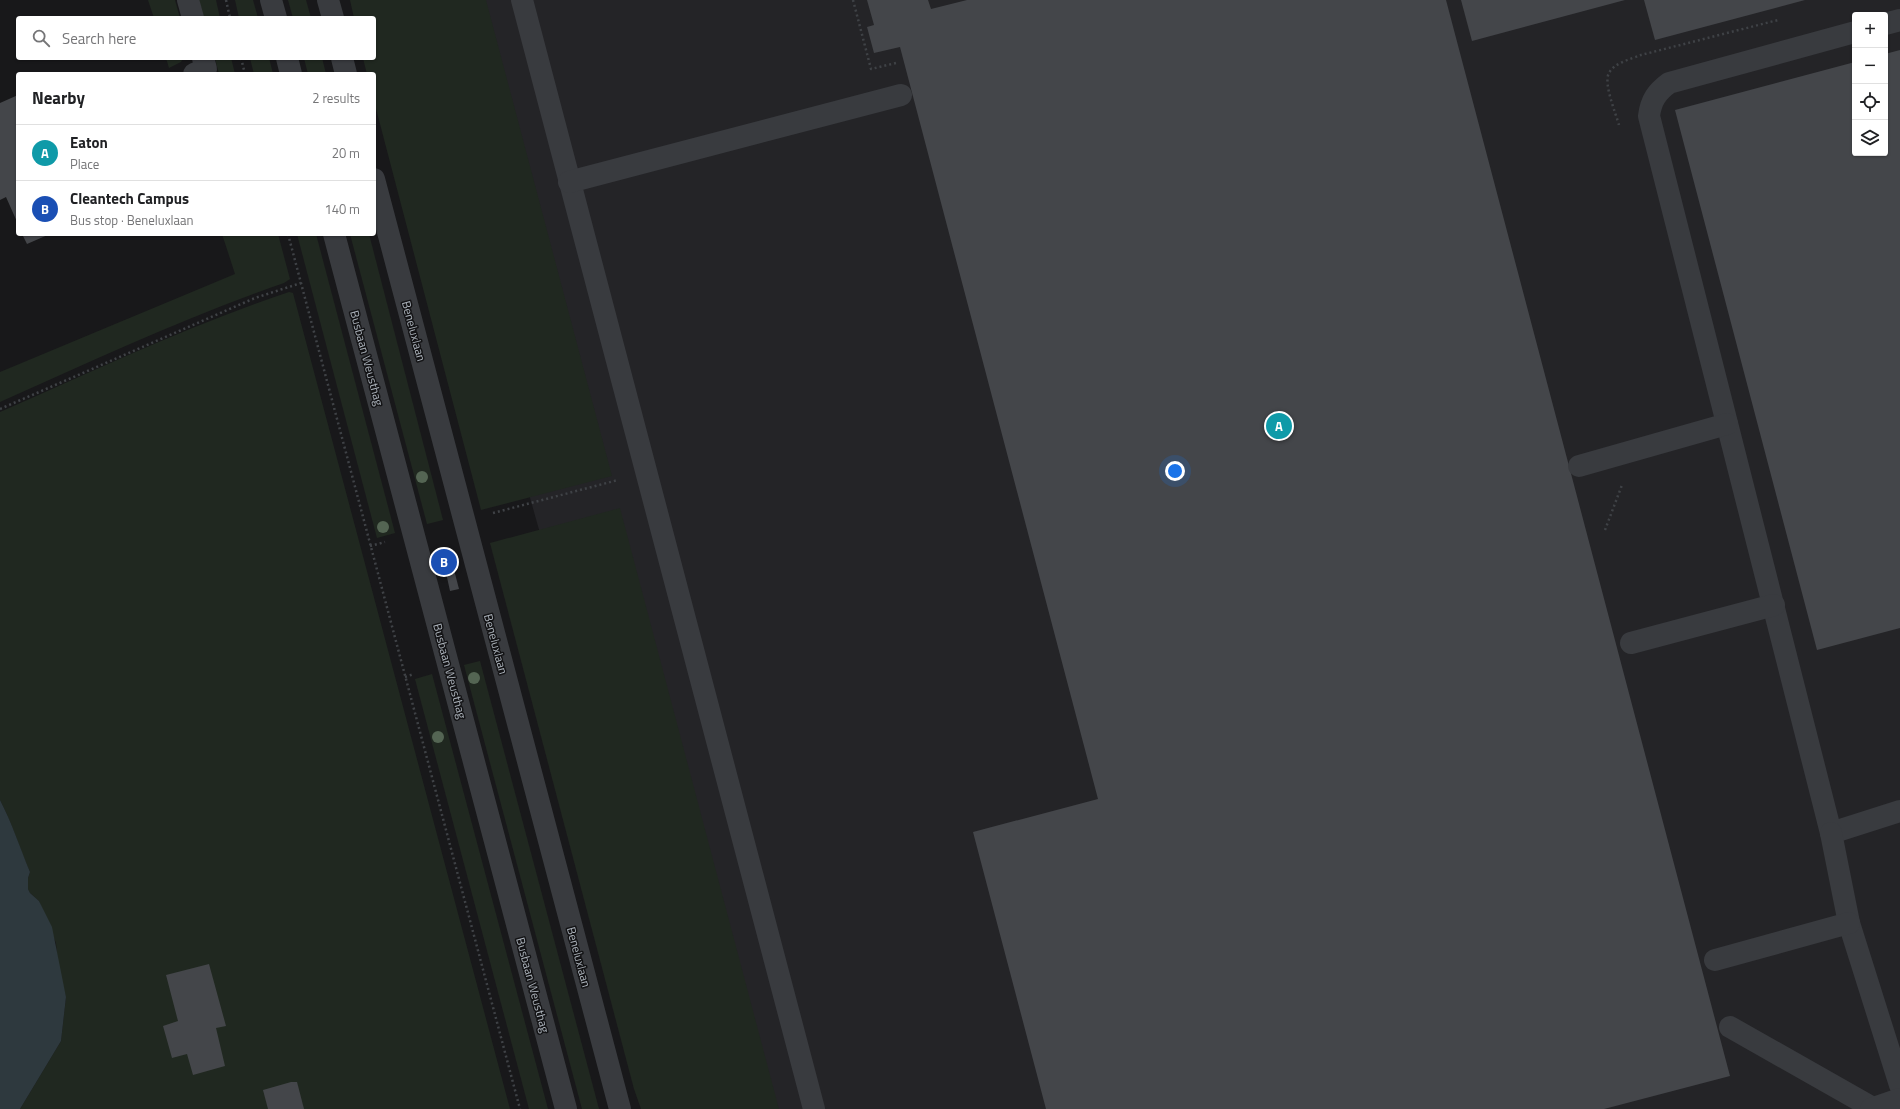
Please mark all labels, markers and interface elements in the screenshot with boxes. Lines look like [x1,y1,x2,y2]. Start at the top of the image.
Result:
map controls [1852,12,1888,156]
button: + [1852,12,1888,48]
search box [16,16,376,60]
icon: search [30,27,52,49]
text: Search here [62,27,136,50]
button: − [1852,48,1888,84]
button: locate [1852,84,1888,120]
text: Nearby [32,85,85,111]
text: 2 results [312,88,360,108]
button: layers [1852,120,1888,156]
text: Eaton [70,131,108,154]
text: A [41,143,49,163]
text: 20 m [332,143,360,163]
text: Place [70,154,99,174]
text: Cleantech Campus [70,187,189,210]
text: B [41,199,49,219]
text: 140 m [324,199,360,219]
text: Bus stop · Beneluxlaan [70,210,194,230]
street label: Beneluxlaan [397,299,431,363]
street label: Busbaan Weusthag [345,308,389,408]
pin: A [1266,411,1292,441]
your location [1165,461,1185,481]
pin: B [431,547,457,577]
street label: Beneluxlaan [479,612,513,676]
street label: Busbaan Weusthag [428,621,472,721]
street label: Beneluxlaan [562,925,596,989]
street label: Busbaan Weusthag [511,935,555,1035]

